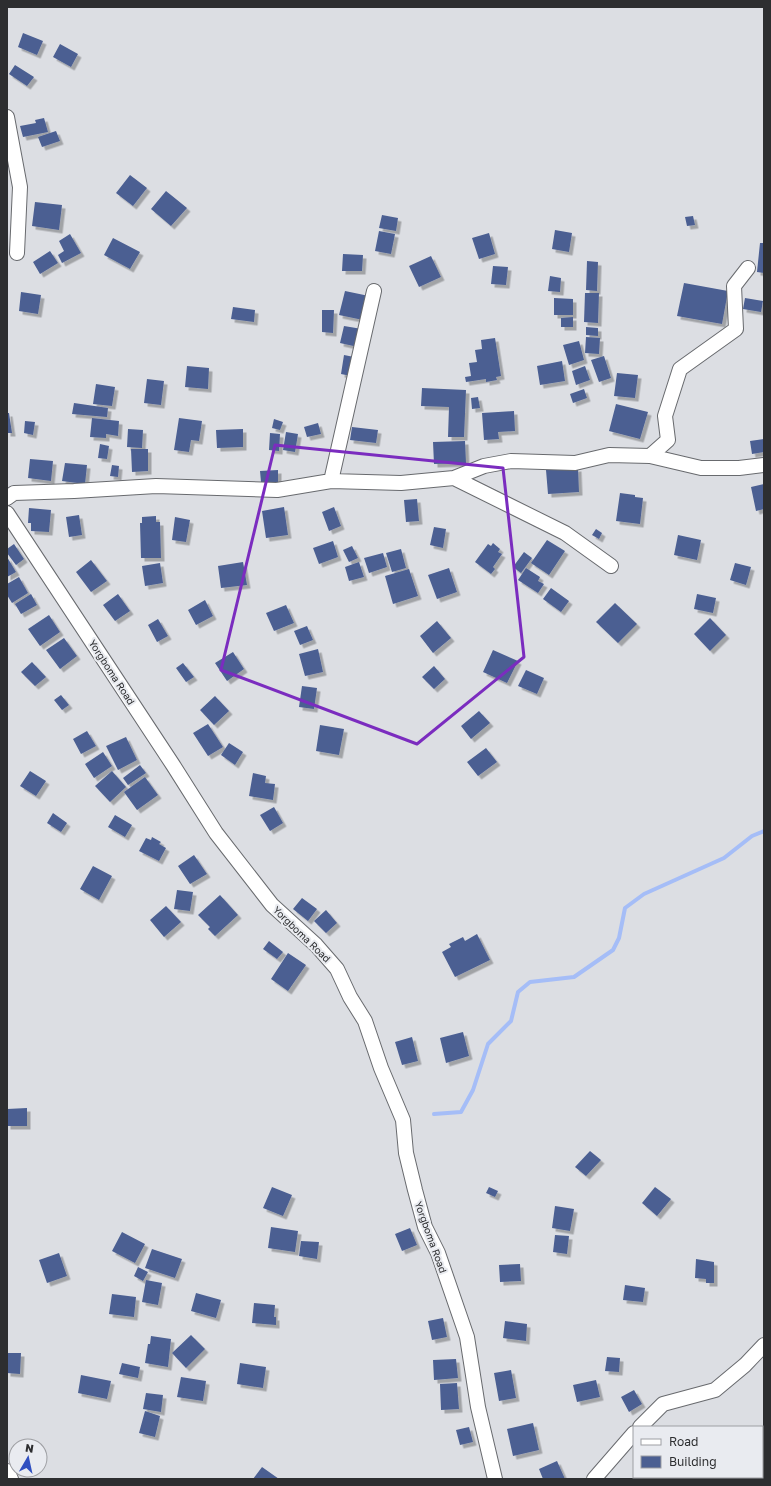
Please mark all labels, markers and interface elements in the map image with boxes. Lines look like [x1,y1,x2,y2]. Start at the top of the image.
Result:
street label: Yorgboma Road [86,637,138,707]
street label: Yorgboma Road [271,904,333,964]
street label: Yorgboma Road [413,1200,449,1274]
legend [633,1426,763,1478]
text: Road [669,1434,698,1449]
north arrow [8,1438,48,1478]
text: N [24,1441,35,1455]
text: Building [669,1454,717,1469]

